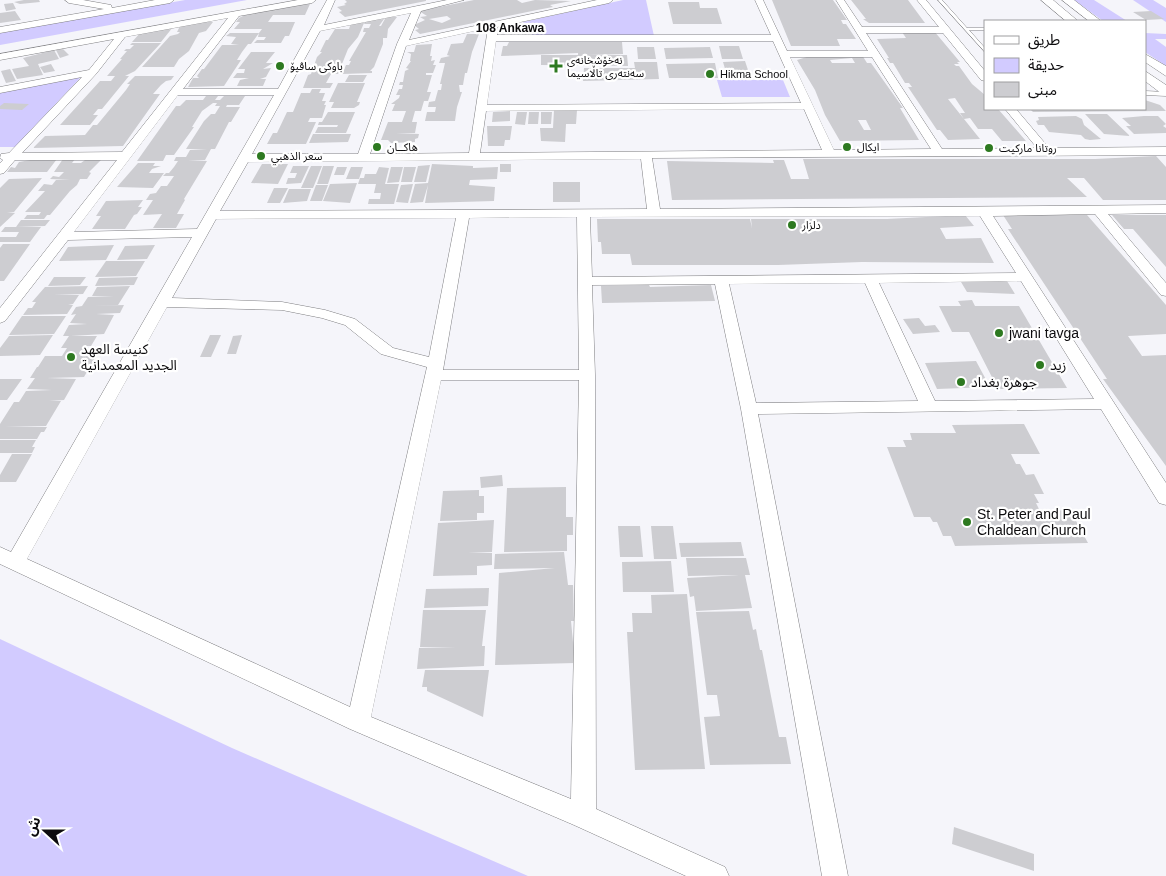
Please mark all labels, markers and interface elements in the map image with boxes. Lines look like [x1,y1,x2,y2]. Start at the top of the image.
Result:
legend [984,20,1146,110]
district label: 108 Ankawa [476,21,544,35]
text: طريق [1028,31,1060,50]
place label: نەخۆشخانەی سەنتەری تاڵاسیما [567,54,644,80]
text: حديقة [1028,56,1064,73]
marker: نەخۆشخانەی سەنتەری تاڵاسیما [549,59,563,73]
marker: باوکی ساڤیۆ [274,60,286,72]
place label: باوکی ساڤیۆ [290,60,343,73]
marker: Hikma School [704,68,716,80]
place label: Hikma School [720,68,788,80]
text: مبنى [1028,81,1057,99]
marker: هاكــان [371,141,383,153]
place label: هاكــان [387,141,418,154]
marker: ايكال [841,141,853,153]
place label: ايكال [857,141,879,154]
marker: روتانا ماركيت [983,142,995,154]
place label: روتانا ماركيت [999,142,1057,155]
marker: سعر الذهبي [255,150,267,162]
place label: سعر الذهبي [271,150,323,166]
marker: دلزار [786,219,798,231]
place label: دلزار [801,219,821,232]
place label: jwani tavga [1008,325,1079,341]
marker: jwani tavga [993,327,1005,339]
place label: كنيسة العهد الجديد المعمدانية [81,341,177,373]
marker: كنيسة العهد الجديد المعمدانية [65,351,77,363]
place label: زيد [1050,357,1066,374]
marker: زيد [1034,359,1046,371]
place label: جوهرة بغداد [971,374,1037,391]
marker: جوهرة بغداد [955,376,967,388]
place label: St. Peter and Paul Chaldean Church [977,506,1091,538]
marker: St. Peter and Paul Chaldean Church [961,516,973,528]
north arrow [20,806,70,856]
text: ش [22,815,44,838]

